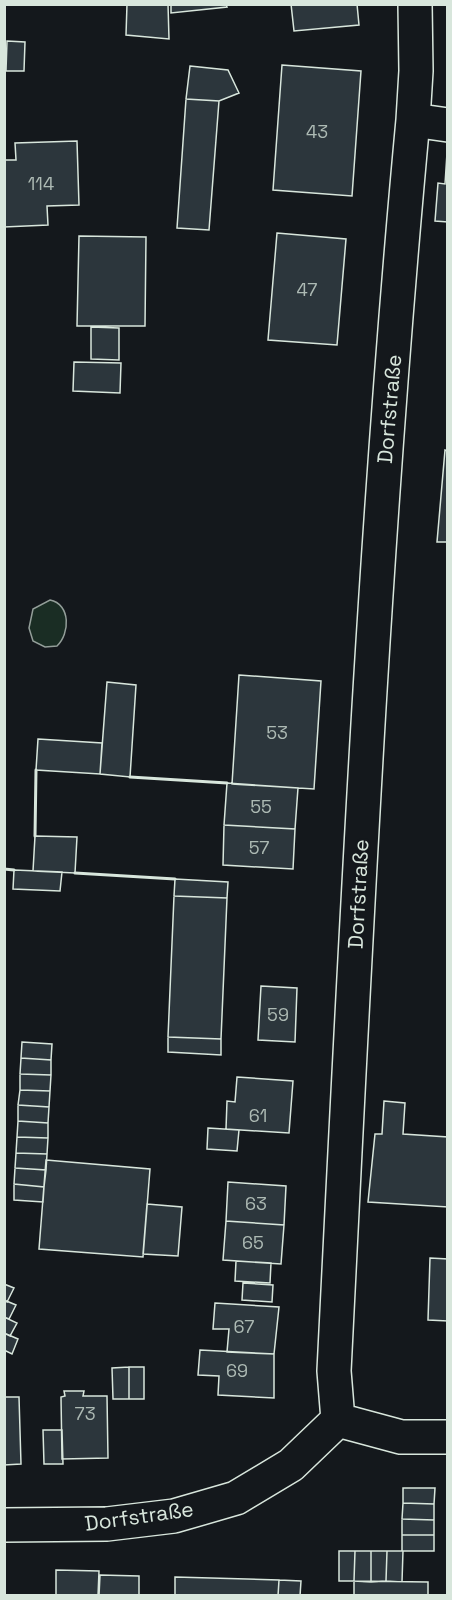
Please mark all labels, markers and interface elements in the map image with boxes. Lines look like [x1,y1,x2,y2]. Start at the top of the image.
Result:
house number: 43 [306,120,328,143]
house number: 114 [28,172,54,195]
house number: 47 [297,278,317,301]
street label: Dorfstraße [371,353,407,465]
house number: 53 [266,721,288,744]
house number: 55 [250,795,272,818]
house number: 57 [249,836,269,859]
street label: Dorfstraße [342,839,374,949]
house number: 59 [267,1003,289,1026]
house number: 61 [249,1104,267,1127]
house number: 63 [245,1192,267,1215]
house number: 65 [242,1231,264,1254]
house number: 67 [234,1315,254,1338]
house number: 69 [226,1359,248,1382]
house number: 73 [74,1402,96,1425]
street label: Dorfstraße [83,1495,195,1537]

